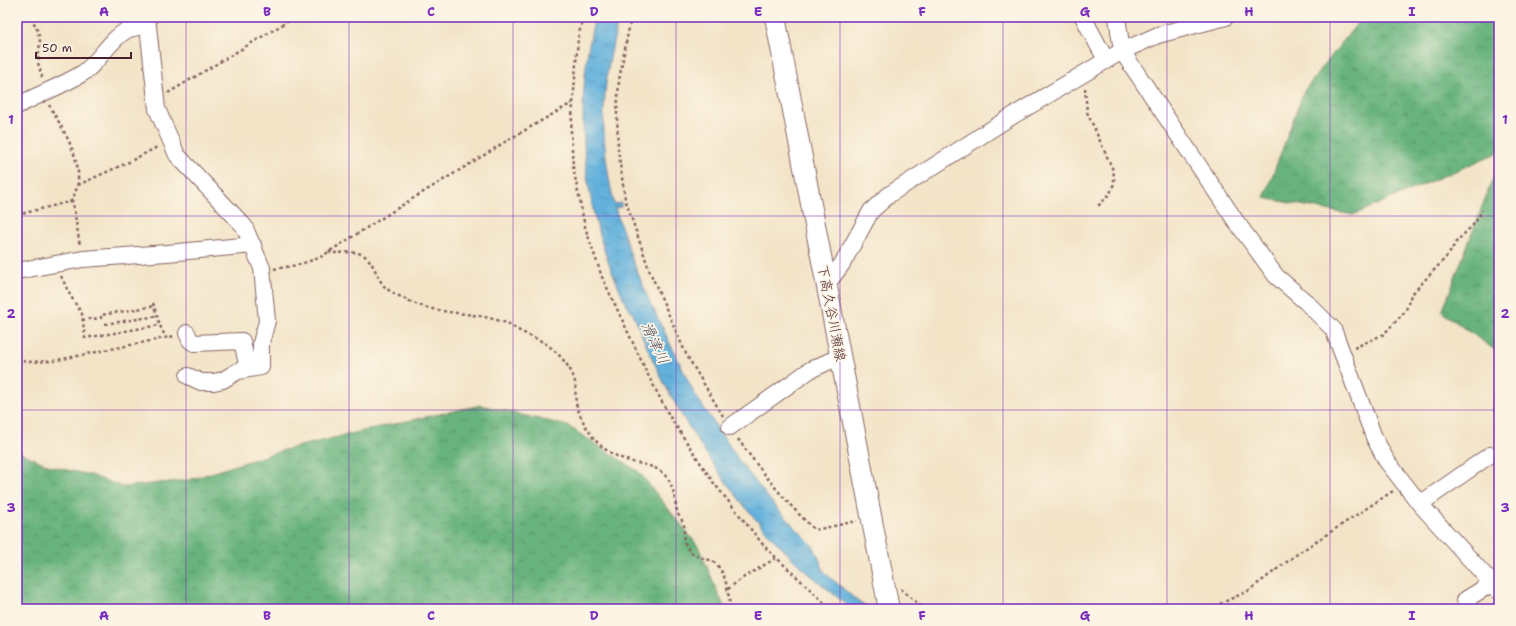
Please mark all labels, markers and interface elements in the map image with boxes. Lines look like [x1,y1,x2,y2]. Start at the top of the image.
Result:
text: A [99,3,109,20]
text: B [263,3,271,20]
text: C [427,3,435,20]
text: D [589,3,599,20]
text: E [754,3,763,20]
text: F [918,3,926,20]
text: G [1080,3,1091,20]
text: H [1244,3,1254,20]
text: I [1408,3,1416,20]
scale bar [36,34,131,60]
text: 50 m [42,40,72,56]
text: 1 [8,111,14,128]
text: 1 [1502,111,1508,128]
street label: 下高久谷川瀬線 [814,263,850,363]
text: 2 [6,305,16,322]
text: 2 [1500,305,1510,322]
water label: 滑津川 [636,318,674,368]
text: 3 [6,499,16,516]
text: 3 [1500,499,1510,516]
text: A [99,607,109,624]
text: B [263,607,271,624]
text: C [427,607,435,624]
text: D [589,607,599,624]
text: E [754,607,763,624]
text: F [918,607,926,624]
text: G [1080,607,1091,624]
text: H [1244,607,1254,624]
text: I [1408,607,1416,624]

